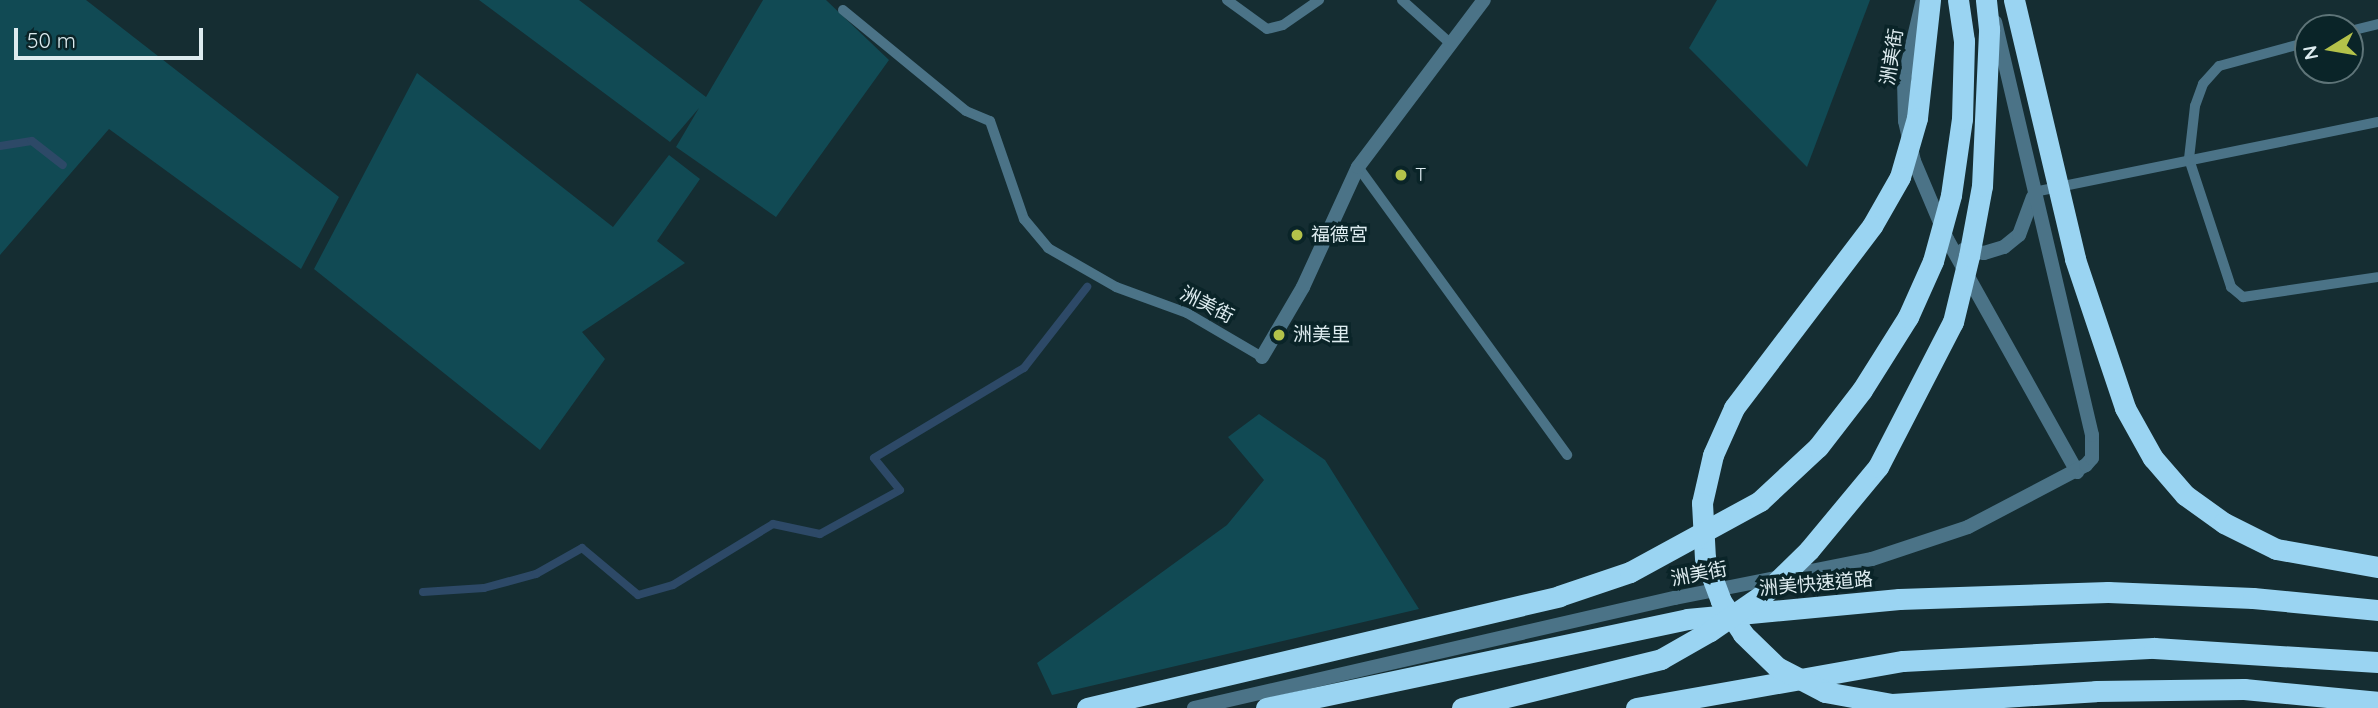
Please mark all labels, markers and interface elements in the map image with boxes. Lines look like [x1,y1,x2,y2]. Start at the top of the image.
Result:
scale bar [18,14,206,58]
north arrow [2294,14,2364,84]
text: 50 m [27,27,76,53]
street label: 洲美街 [1876,27,1908,87]
text: N [2297,43,2323,62]
place label: T [1415,164,1426,186]
marker: T [1393,167,1409,183]
place label: 福德宮 [1311,224,1368,246]
marker: 福德宮 [1289,227,1305,243]
street label: 洲美街 [1176,282,1238,328]
place label: 洲美里 [1293,324,1350,346]
marker: 洲美里 [1271,327,1287,343]
street label: 洲美街 [1669,557,1729,591]
street label: 洲美快速道路 [1758,568,1874,600]

